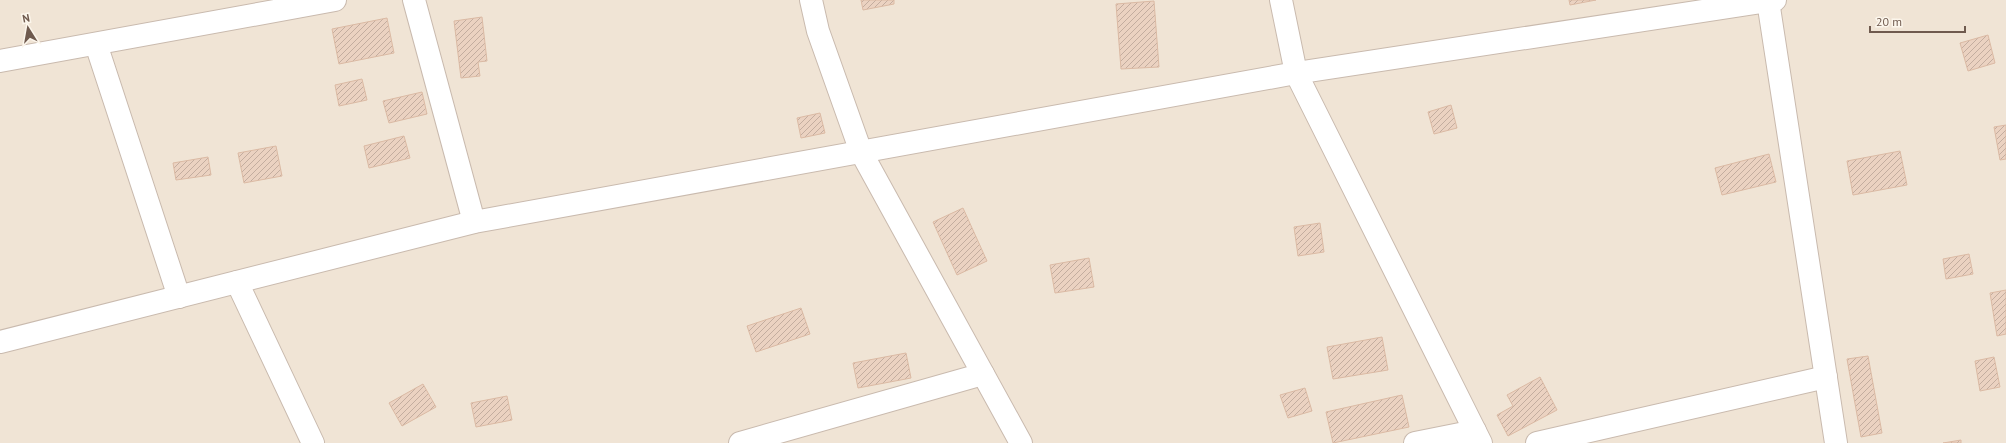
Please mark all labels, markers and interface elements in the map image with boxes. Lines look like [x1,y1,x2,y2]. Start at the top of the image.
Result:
north arrow [8,8,48,48]
scale bar [1870,8,1965,34]
text: N [21,11,31,26]
text: 20 m [1876,14,1902,29]

